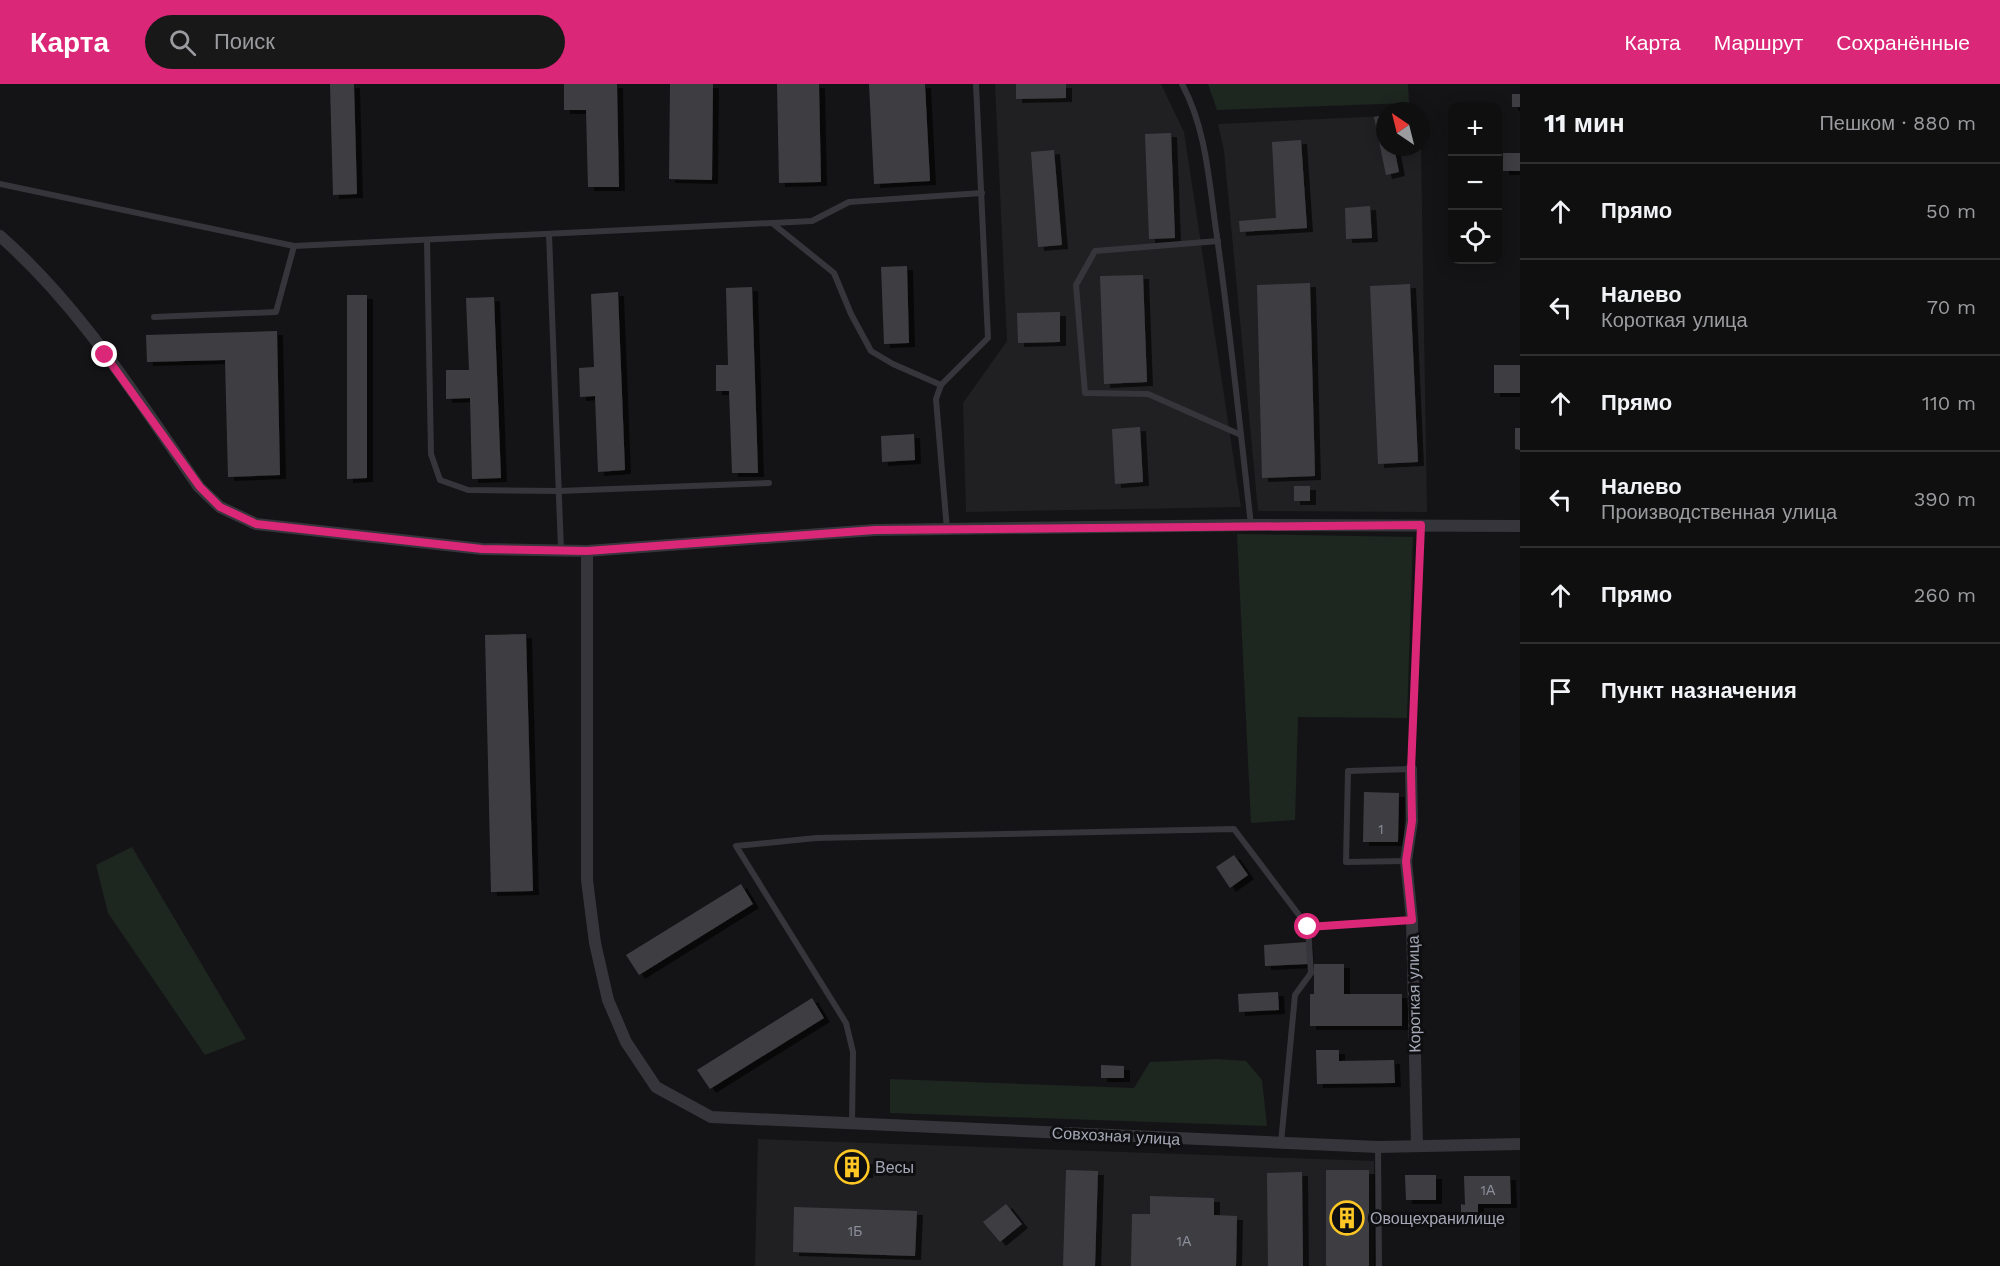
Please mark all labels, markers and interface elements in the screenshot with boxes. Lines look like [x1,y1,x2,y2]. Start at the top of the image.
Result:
search box [145,15,565,69]
text: Карта [30,26,109,59]
icon: search [166,26,199,59]
text: Поиск [214,29,275,54]
text: Карта [1625,30,1681,55]
text: Маршрут [1714,30,1803,55]
text: Сохранённые [1836,30,1970,55]
north arrow [1376,102,1430,156]
map controls [1448,102,1502,264]
button: + [1448,102,1502,156]
text: 11 мин [1544,108,1625,138]
text: Пешком · 880 m [1819,111,1976,135]
button: − [1448,156,1502,210]
icon: ahead [1544,195,1577,228]
text: Прямо [1601,198,1672,223]
text: 50 m [1926,199,1976,223]
button: locate [1448,210,1502,264]
text: Налево [1601,282,1682,307]
icon: left [1544,291,1577,324]
text: 70 m [1927,295,1976,319]
text: Короткая улица [1601,308,1748,332]
route end [91,341,117,367]
icon: ahead [1544,387,1577,420]
text: Прямо [1601,390,1672,415]
text: 110 m [1922,391,1976,415]
text: Налево [1601,474,1682,499]
icon: left [1544,483,1577,516]
text: 390 m [1914,487,1976,511]
text: Производственная улица [1601,500,1837,524]
icon: ahead [1544,579,1577,612]
text: Прямо [1601,582,1672,607]
text: 260 m [1914,583,1976,607]
icon: arrive [1544,675,1577,708]
text: Пункт назначения [1601,678,1797,703]
house number: 1 [1378,821,1384,837]
route start [1294,913,1320,939]
street label: Короткая улица [1403,935,1425,1053]
street label: Совхозная улица [1051,1123,1181,1149]
building icon: Весы [834,1149,870,1185]
place label: Весы [875,1158,914,1177]
house number: 1А [1481,1182,1496,1198]
building icon: Овощехранилище [1329,1200,1365,1236]
place label: Овощехранилище [1370,1209,1505,1228]
house number: 1Б [848,1223,862,1239]
house number: 1А [1177,1233,1192,1249]

